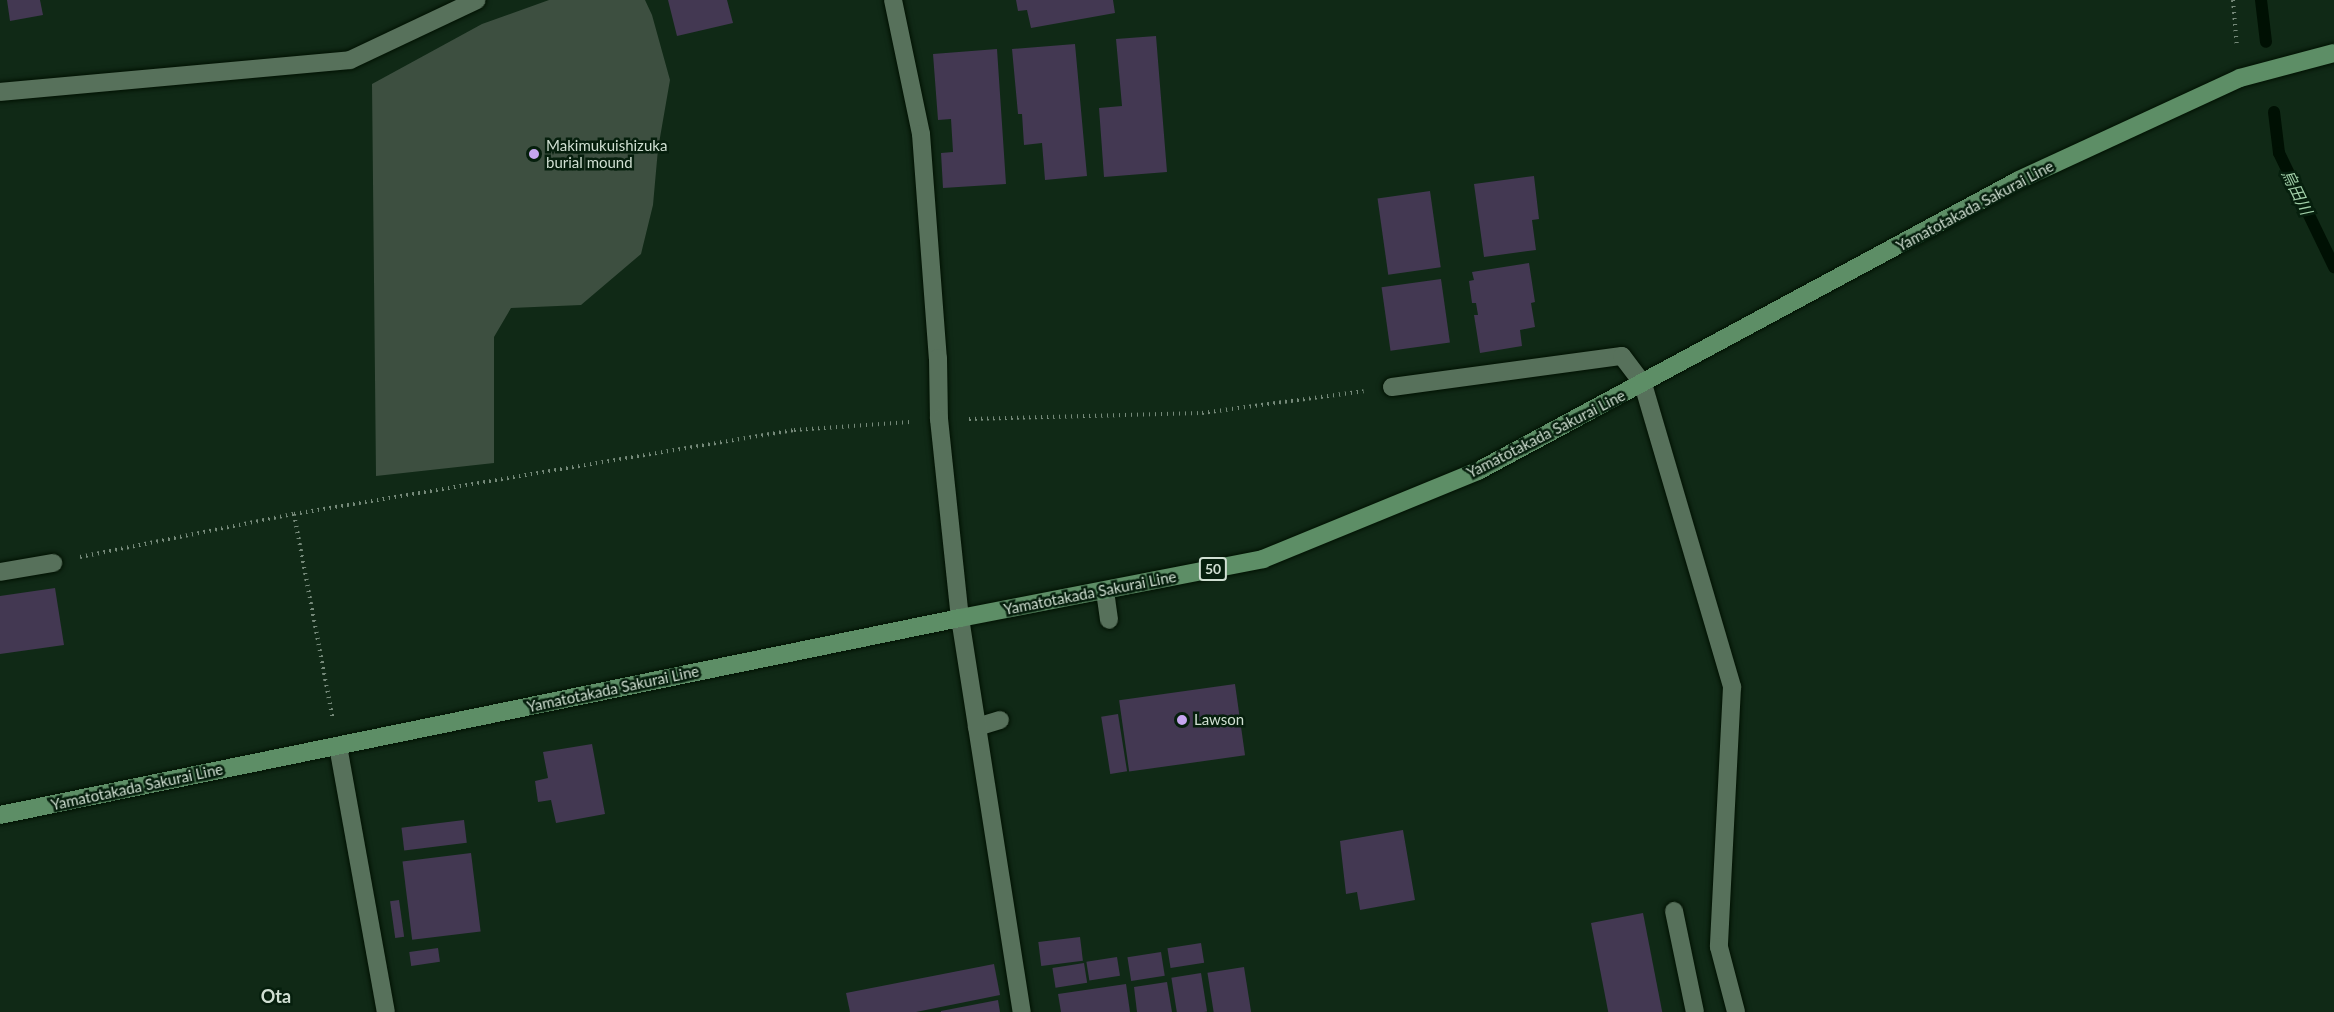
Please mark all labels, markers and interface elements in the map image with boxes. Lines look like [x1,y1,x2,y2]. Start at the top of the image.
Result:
place label: Makimukuishizuka burial mound [546,136,667,171]
marker: Makimukuishizuka burial mound [527,147,541,161]
street label: Yamatotakada Sakurai Line [1893,157,2057,255]
water label: 烏田川 [2278,166,2316,218]
street label: Yamatotakada Sakurai Line [1464,386,1628,482]
road number: 50 [1198,558,1228,580]
street label: Yamatotakada Sakurai Line [1002,567,1178,619]
street label: Yamatotakada Sakurai Line [525,662,701,716]
place label: Lawson [1194,711,1244,729]
marker: Lawson [1175,713,1189,727]
street label: Yamatotakada Sakurai Line [49,760,225,814]
district label: Ota [261,985,291,1007]

